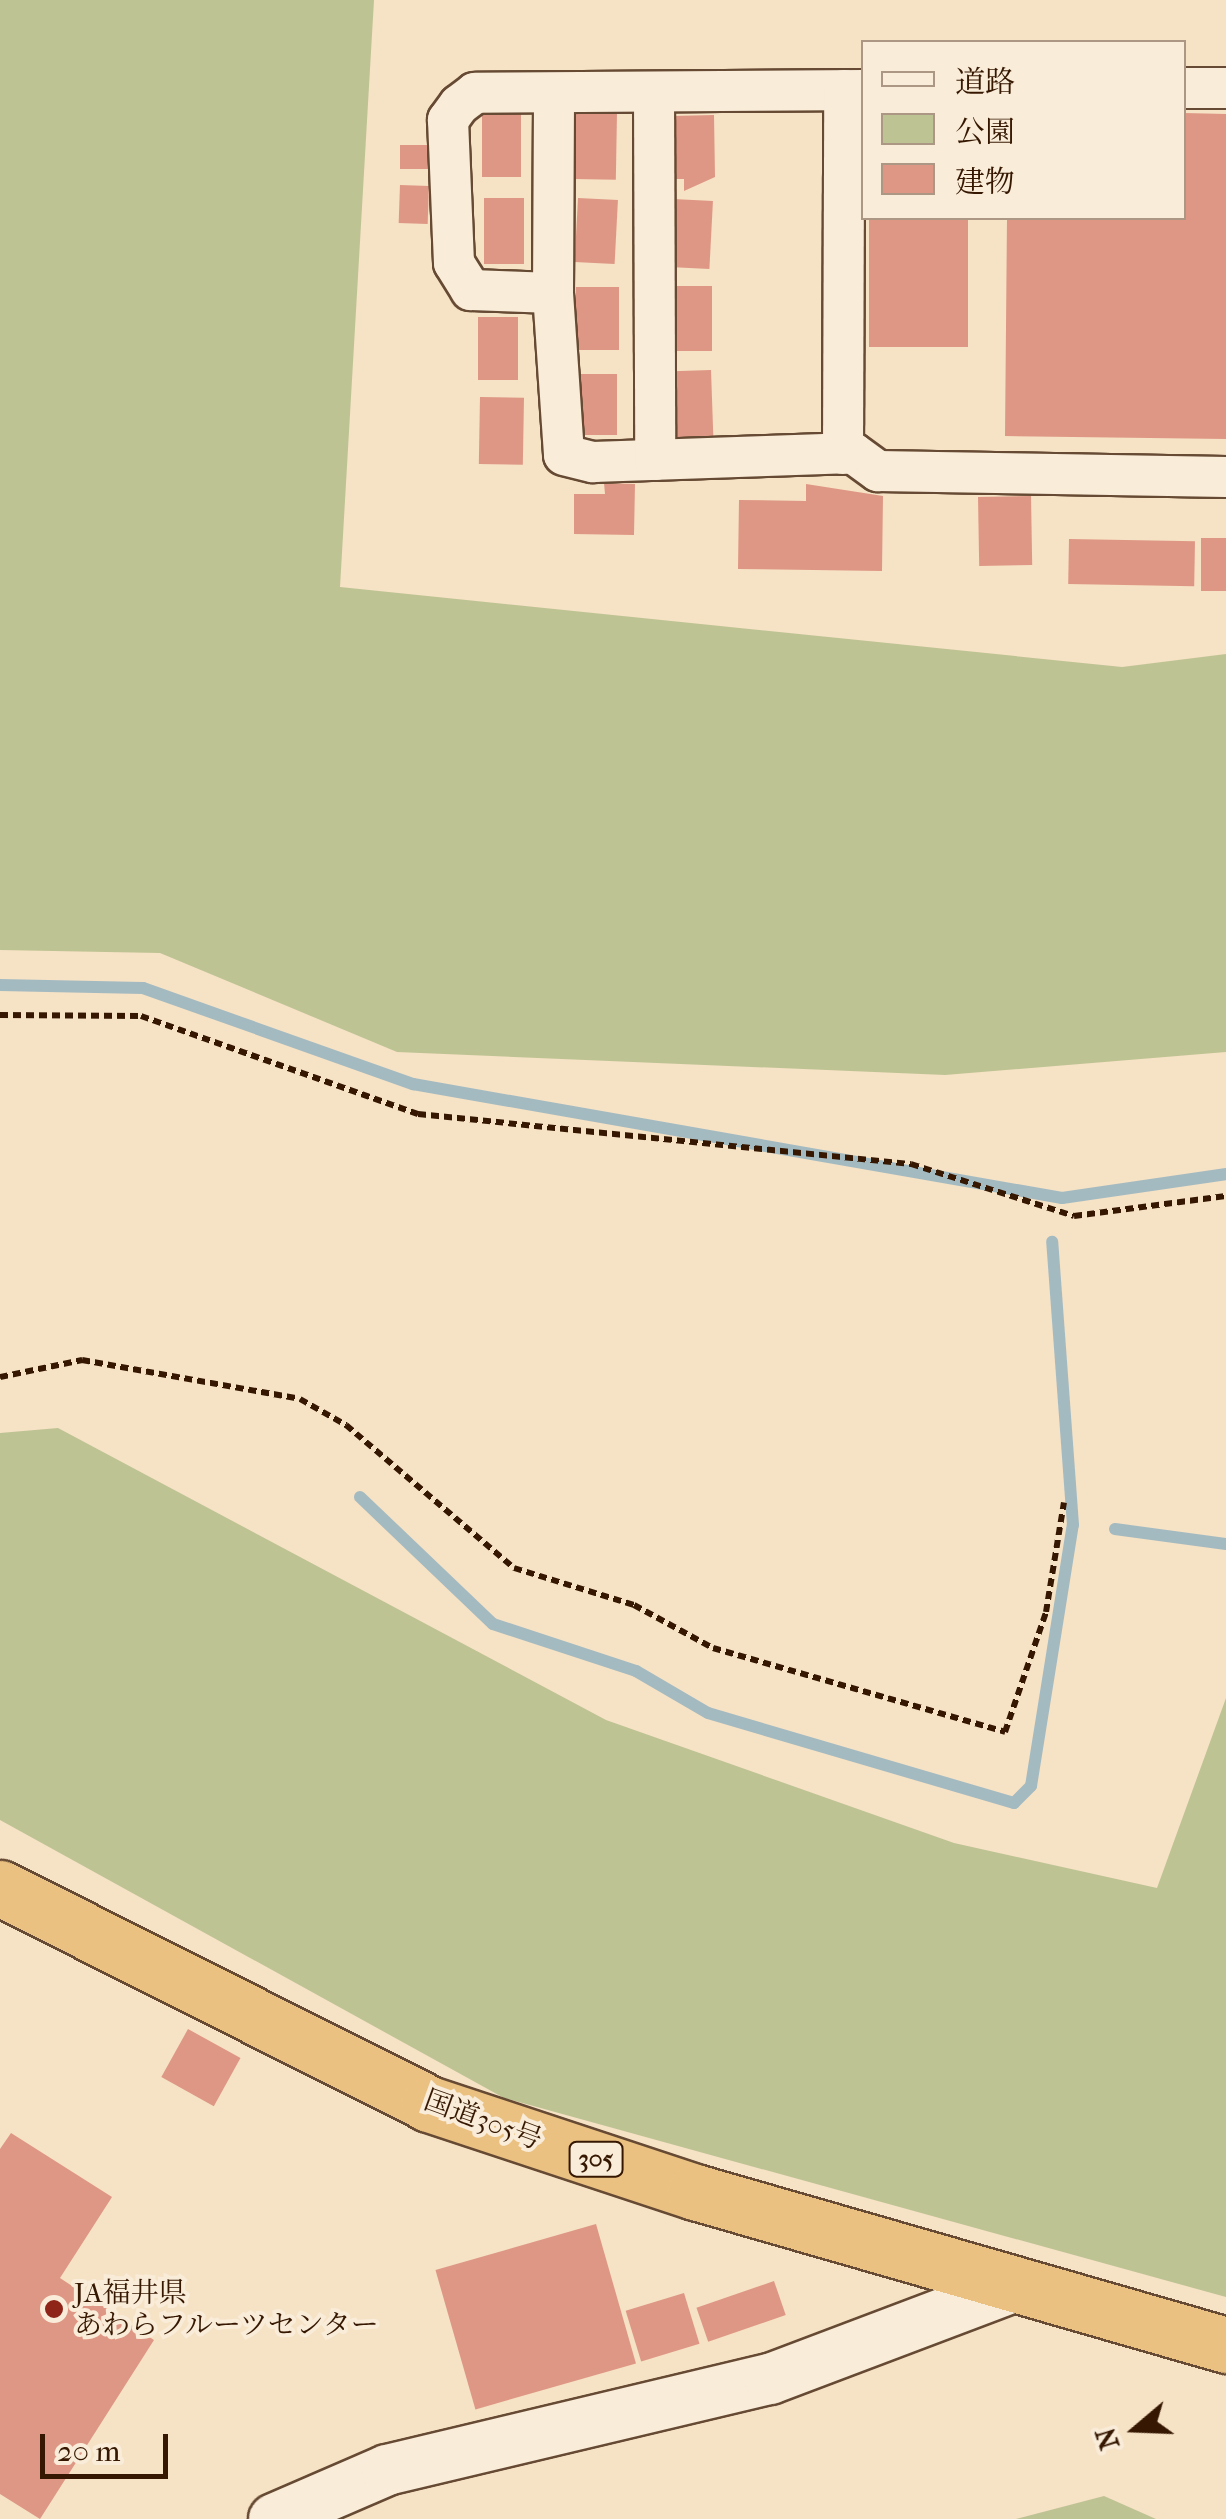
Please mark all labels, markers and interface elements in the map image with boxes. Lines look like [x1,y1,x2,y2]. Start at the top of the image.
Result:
legend [861,40,1186,220]
text: 道路 [955,65,1015,100]
text: 公園 [955,115,1015,150]
text: 建物 [955,165,1015,200]
street label: 国道305号 [419,2083,547,2157]
road number: 305 [568,2139,624,2179]
place label: JA福井県 あわらフルーツセンター [74,2276,382,2342]
marker: JA福井県 あわらフルーツセンター [43,2298,65,2320]
north arrow [1086,2379,1186,2479]
scale bar [45,2414,172,2476]
text: N [1088,2424,1126,2454]
text: 20 m [57,2434,120,2469]

